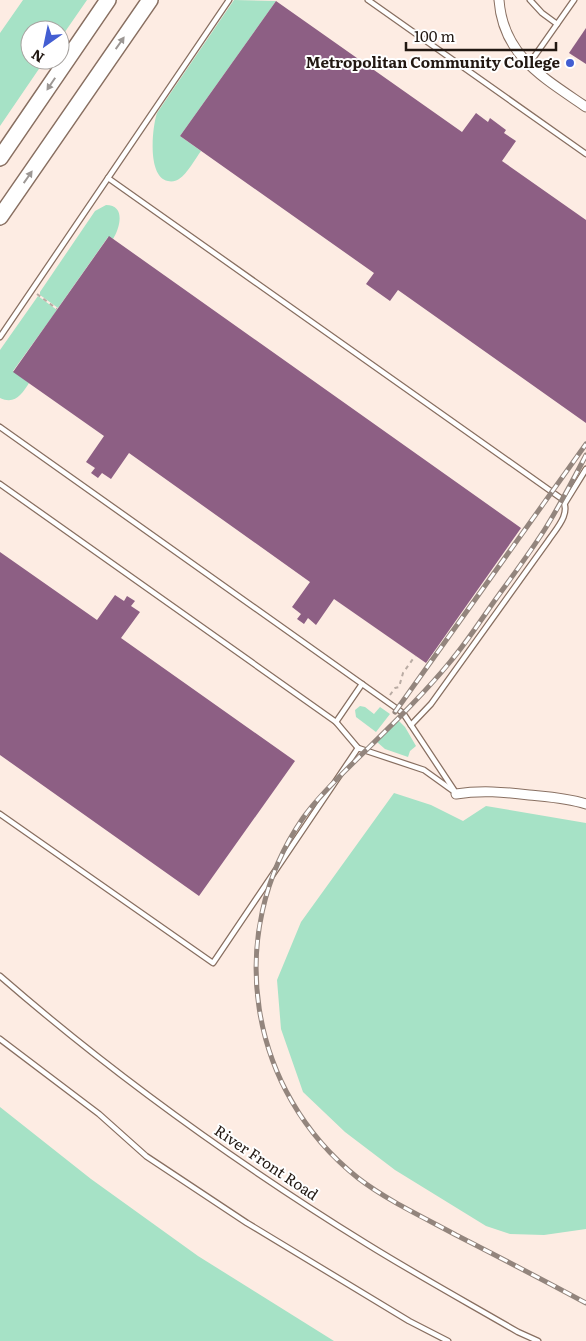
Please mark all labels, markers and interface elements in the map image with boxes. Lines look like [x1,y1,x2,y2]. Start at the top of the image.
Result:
north arrow [20,20,70,70]
scale bar [406,20,556,52]
text: 100 m [414,24,455,47]
one-way arrow [115,37,125,50]
text: N [27,45,48,68]
place label: Metropolitan Community College [306,50,560,73]
marker: Metropolitan Community College [564,57,576,69]
one-way arrow [46,77,56,90]
one-way arrow [23,170,33,184]
street label: River Front Road [210,1118,323,1205]

